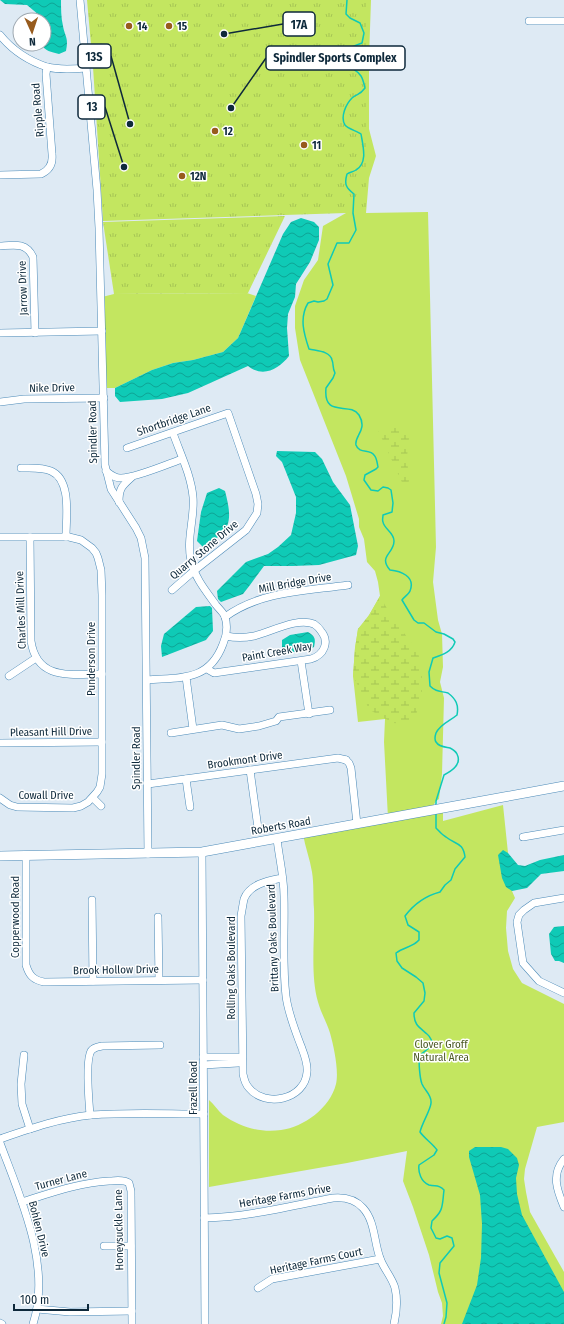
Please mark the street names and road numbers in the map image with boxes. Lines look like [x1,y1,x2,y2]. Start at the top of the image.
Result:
street label: Ripple Road [29,82,47,138]
street label: Jarrow Drive [16,260,30,316]
street label: Nike Drive [29,381,75,395]
street label: Spindler Road [86,400,100,464]
street label: Shortbridge Lane [135,401,213,439]
street label: Quarry Stone Drive [167,518,241,582]
street label: Mill Bridge Drive [258,570,332,596]
street label: Charles Mill Drive [13,571,29,649]
street label: Punderson Drive [85,622,98,696]
street label: Paint Creek Way [241,639,313,665]
street label: Pleasant Hill Drive [10,725,92,739]
street label: Spindler Road [130,726,143,790]
street label: Brookmont Drive [207,748,283,772]
street label: Cowall Drive [18,789,74,802]
street label: Roberts Road [250,814,312,838]
street label: Copperwood Road [9,876,22,958]
street label: Brittany Oaks Boulevard [265,884,281,992]
street label: Rolling Oaks Boulevard [225,916,238,1020]
street label: Brook Hollow Drive [73,963,159,977]
street label: Frazell Road [187,1061,200,1115]
street label: Turner Lane [34,1167,88,1193]
street label: Heritage Farms Drive [238,1182,332,1210]
street label: Honeysuckle Lane [112,1189,126,1271]
street label: Bohlen Drive [26,1200,52,1258]
street label: Heritage Farms Court [269,1245,364,1277]

